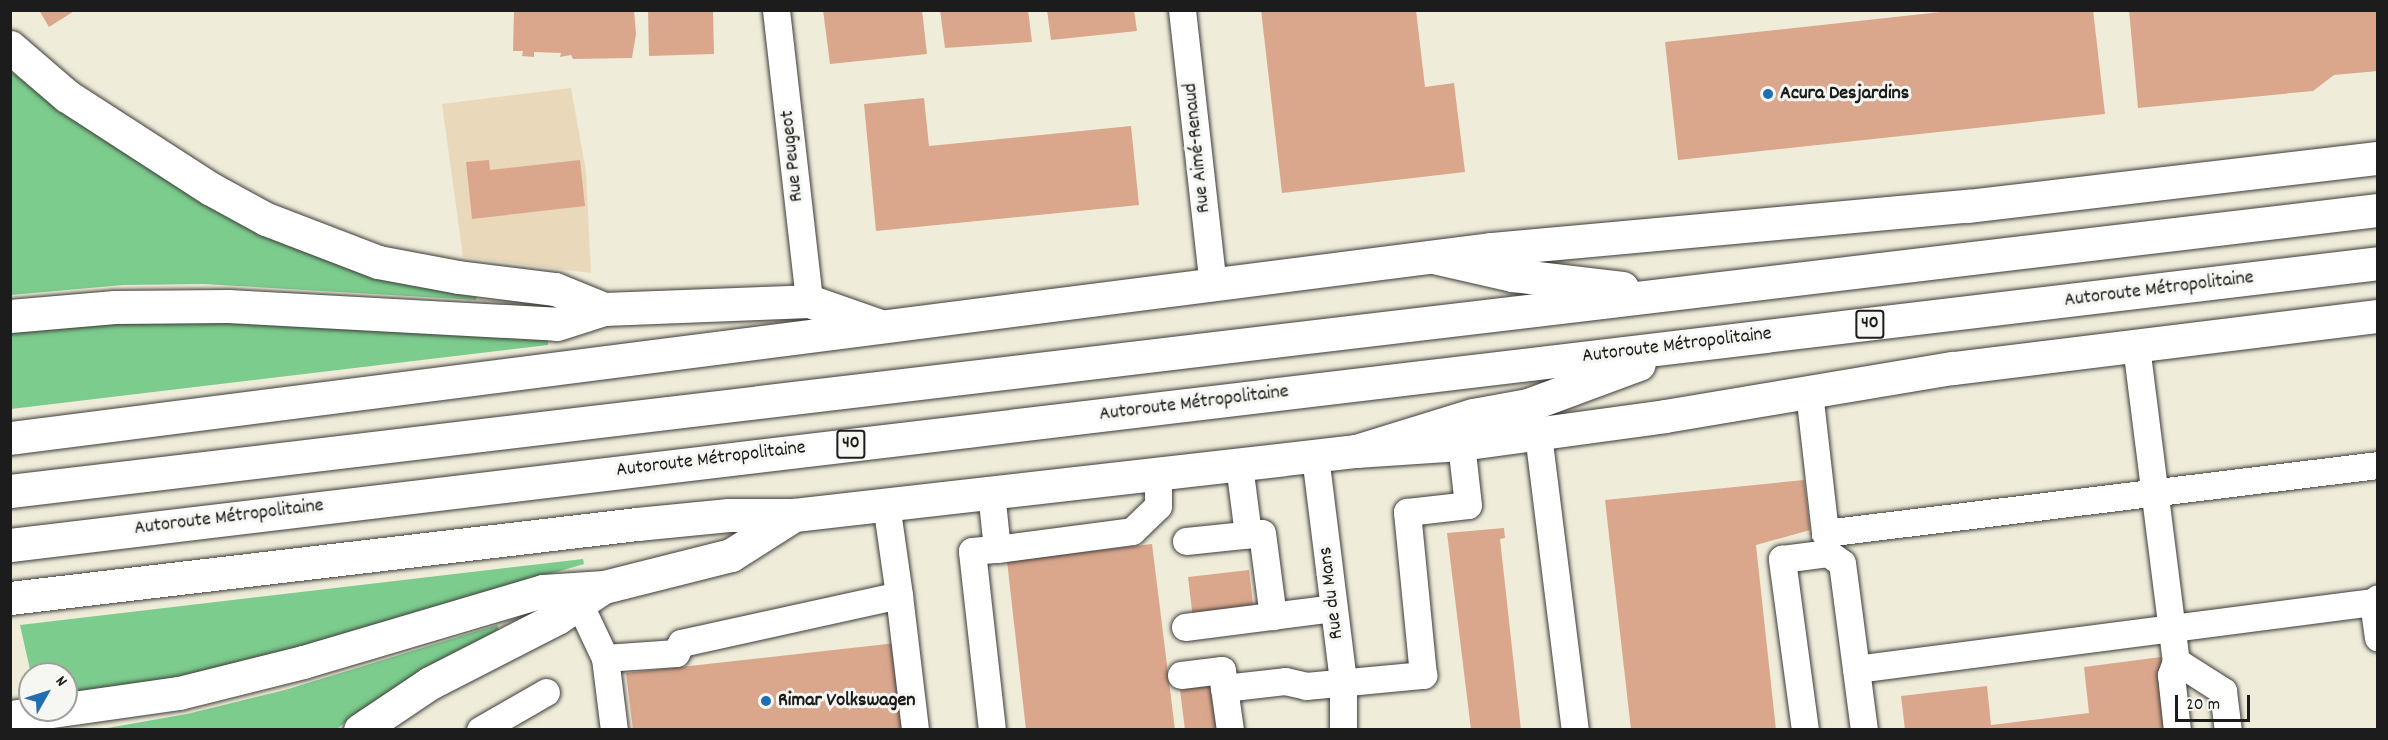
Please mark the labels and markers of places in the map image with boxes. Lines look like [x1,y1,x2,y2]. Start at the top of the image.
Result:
place label: Acura Desjardins [1780,82,1909,106]
marker: Acura Desjardins [1761,87,1775,101]
place label: Rimar Volkswagen [778,689,915,713]
marker: Rimar Volkswagen [759,694,773,708]

